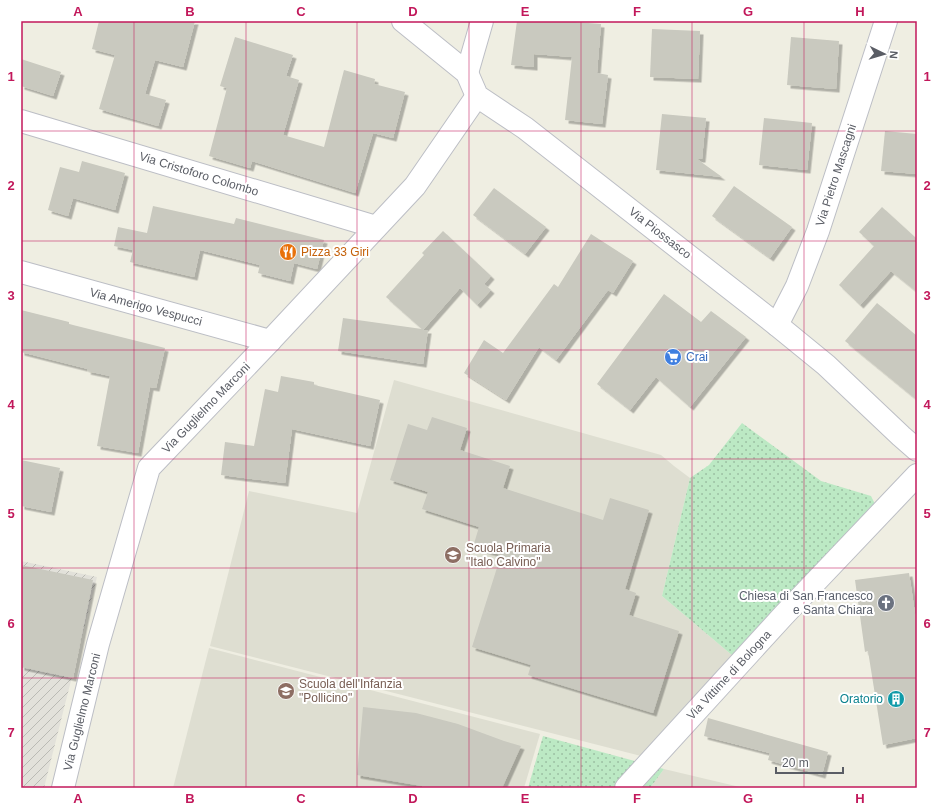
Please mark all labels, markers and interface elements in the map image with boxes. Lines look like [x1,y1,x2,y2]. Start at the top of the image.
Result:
text: A [73,4,83,19]
text: B [185,4,195,19]
text: C [296,4,306,19]
text: D [408,4,418,19]
text: E [521,4,530,19]
text: F [633,4,641,19]
text: G [743,4,753,19]
text: H [855,4,865,19]
north arrow [864,34,904,74]
text: N [888,50,900,59]
text: 1 [7,69,15,84]
text: 1 [923,69,931,84]
street label: Via Pietro Mascagni [813,122,859,228]
street label: Via Cristoforo Colombo [138,149,261,199]
text: 2 [7,178,15,193]
text: 2 [923,178,931,193]
street label: Via Piossasco [626,204,694,262]
restaurant icon: Pizza 33 Giri [278,242,298,262]
place label: Pizza 33 Giri [301,245,369,259]
street label: Via Amerigo Vespucci [88,285,204,329]
text: 3 [7,288,15,303]
text: 3 [923,288,931,303]
supermarket icon: Crai [663,347,683,367]
place label: Crai [686,350,708,364]
street label: Via Guglielmo Marconi [159,360,253,456]
text: 4 [7,397,15,412]
text: 4 [923,397,931,412]
text: 5 [7,506,15,521]
text: 5 [923,506,931,521]
place label: Scuola Primaria "Italo Calvino" [466,541,551,569]
school or university icon: Scuola Primaria "Italo Calvino" [443,545,463,565]
place label: Chiesa di San Francesco e Santa Chiara [739,589,873,617]
church icon: Chiesa di San Francesco e Santa Chiara [876,593,896,613]
text: 6 [7,616,15,631]
text: 6 [923,616,931,631]
street label: Via Vittime di Bologna [684,627,774,723]
street label: Via Guglielmo Marconi [61,652,103,772]
place label: Scuola dell'Infanzia "Pollicino" [299,677,402,705]
school or university icon: Scuola dell'Infanzia "Pollicino" [276,681,296,701]
building icon: Oratorio [886,689,906,709]
place label: Oratorio [840,692,883,706]
text: 7 [7,725,15,740]
text: 7 [923,725,931,740]
scale bar [776,749,843,775]
text: 20 m [782,756,809,770]
text: A [73,791,83,806]
text: B [185,791,195,806]
text: C [296,791,306,806]
text: D [408,791,418,806]
text: E [521,791,530,806]
text: F [633,791,641,806]
text: G [743,791,753,806]
text: H [855,791,865,806]

